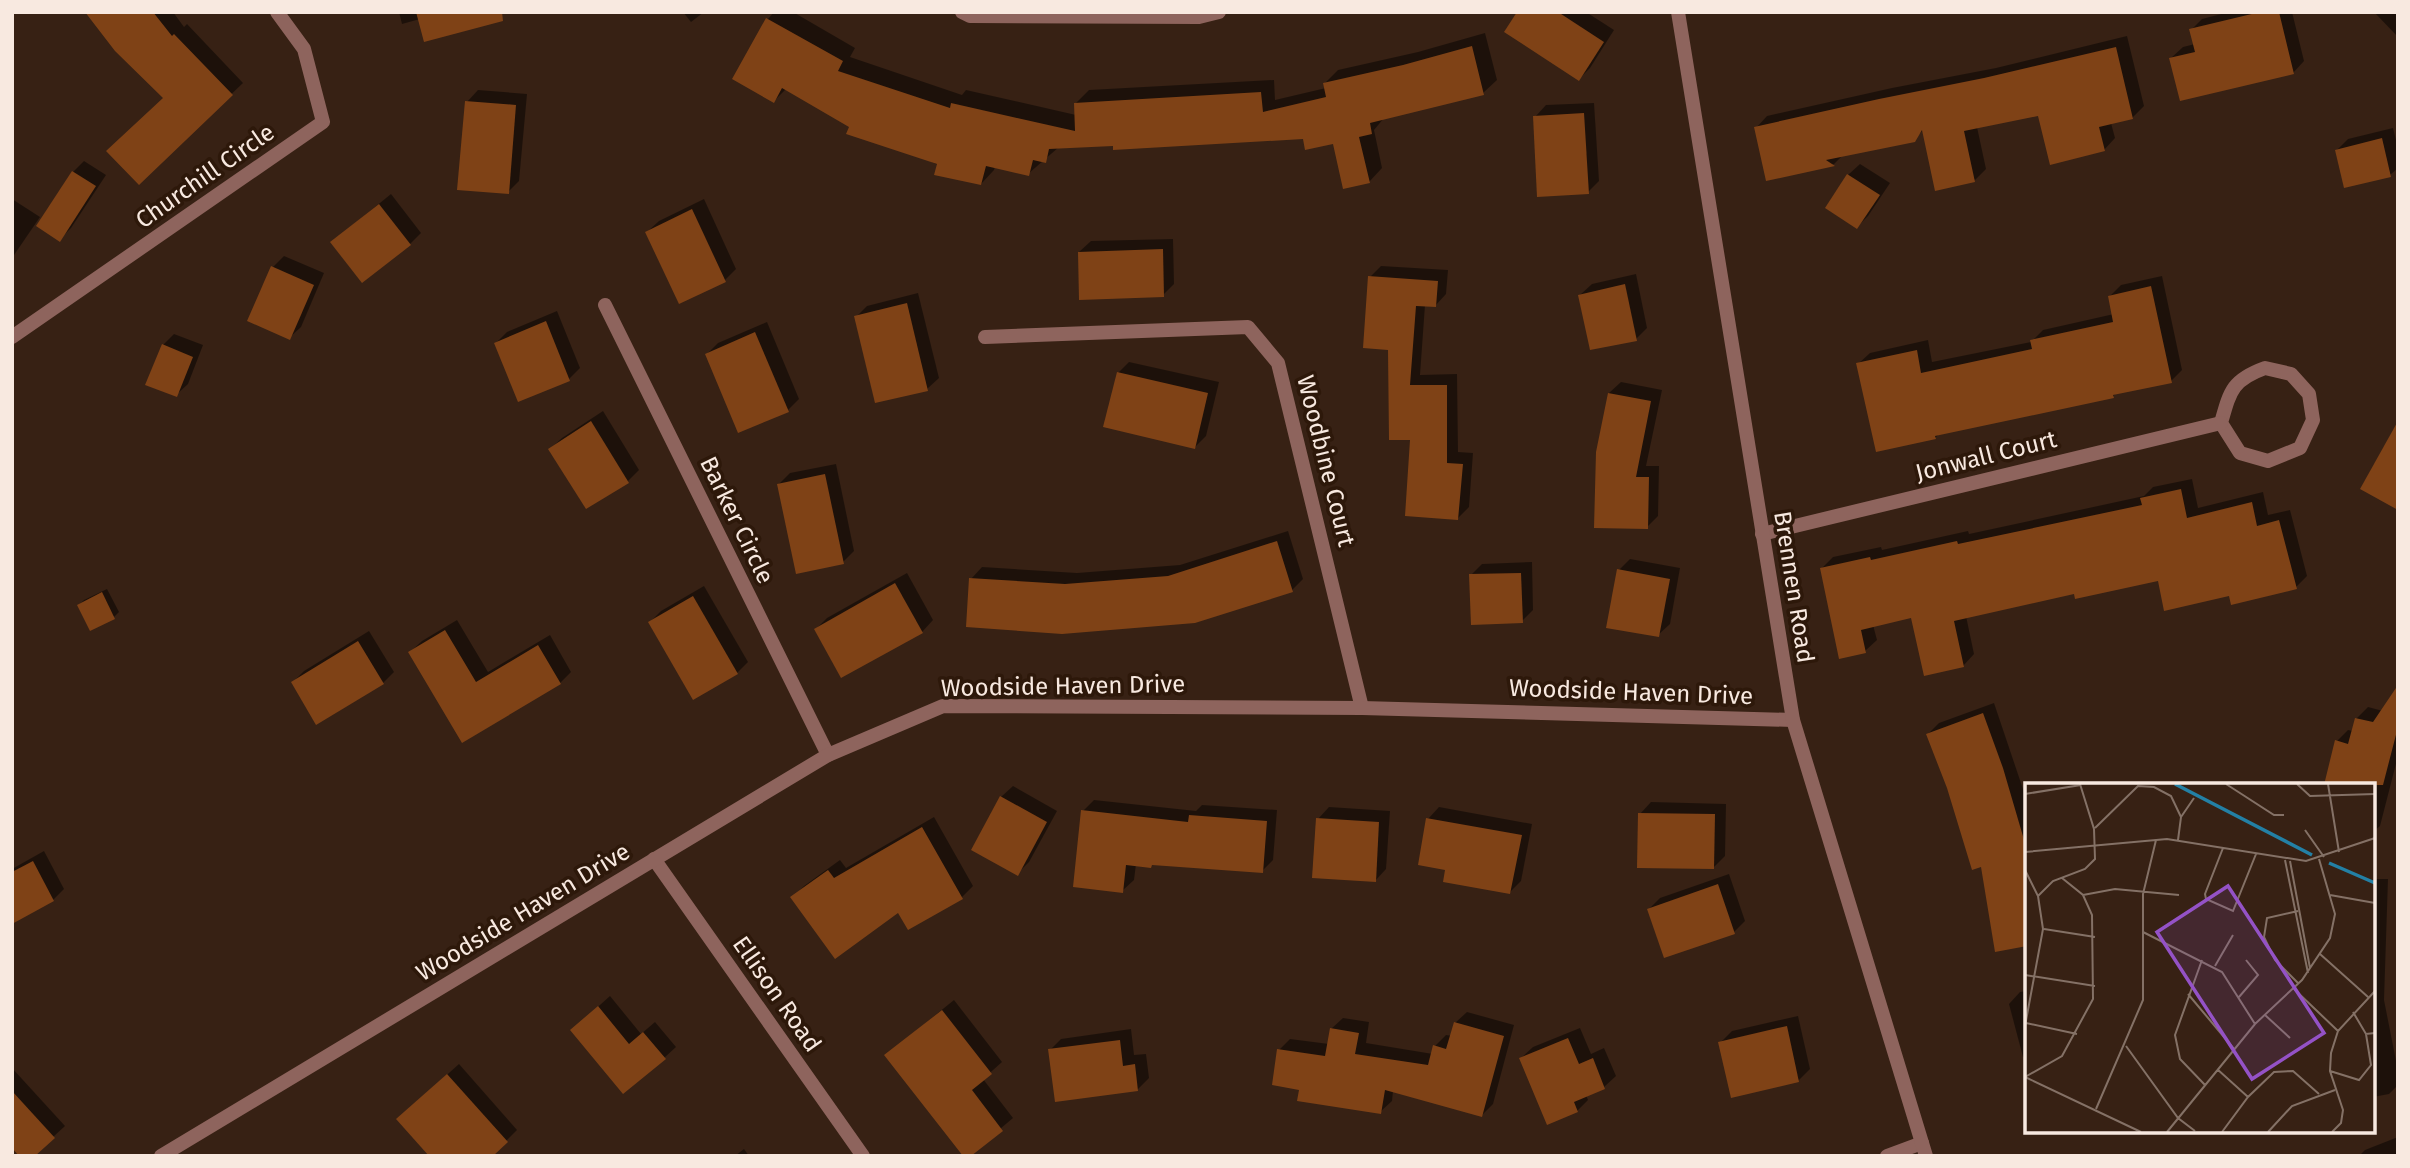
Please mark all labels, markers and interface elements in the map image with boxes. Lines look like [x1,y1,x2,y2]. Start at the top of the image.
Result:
street label: Churchill Circle [130,118,280,234]
street label: Woodbine Court [1291,373,1361,550]
street label: Jonwall Court [1913,425,2060,487]
street label: Barker Circle [694,452,780,588]
street label: Brennen Road [1768,509,1820,665]
street label: Woodside Haven Drive [941,670,1185,702]
street label: Woodside Haven Drive [1508,674,1754,710]
inset map [2025,783,2375,1133]
street label: Woodside Haven Drive [411,837,635,987]
street label: Ellison Road [727,931,827,1057]

